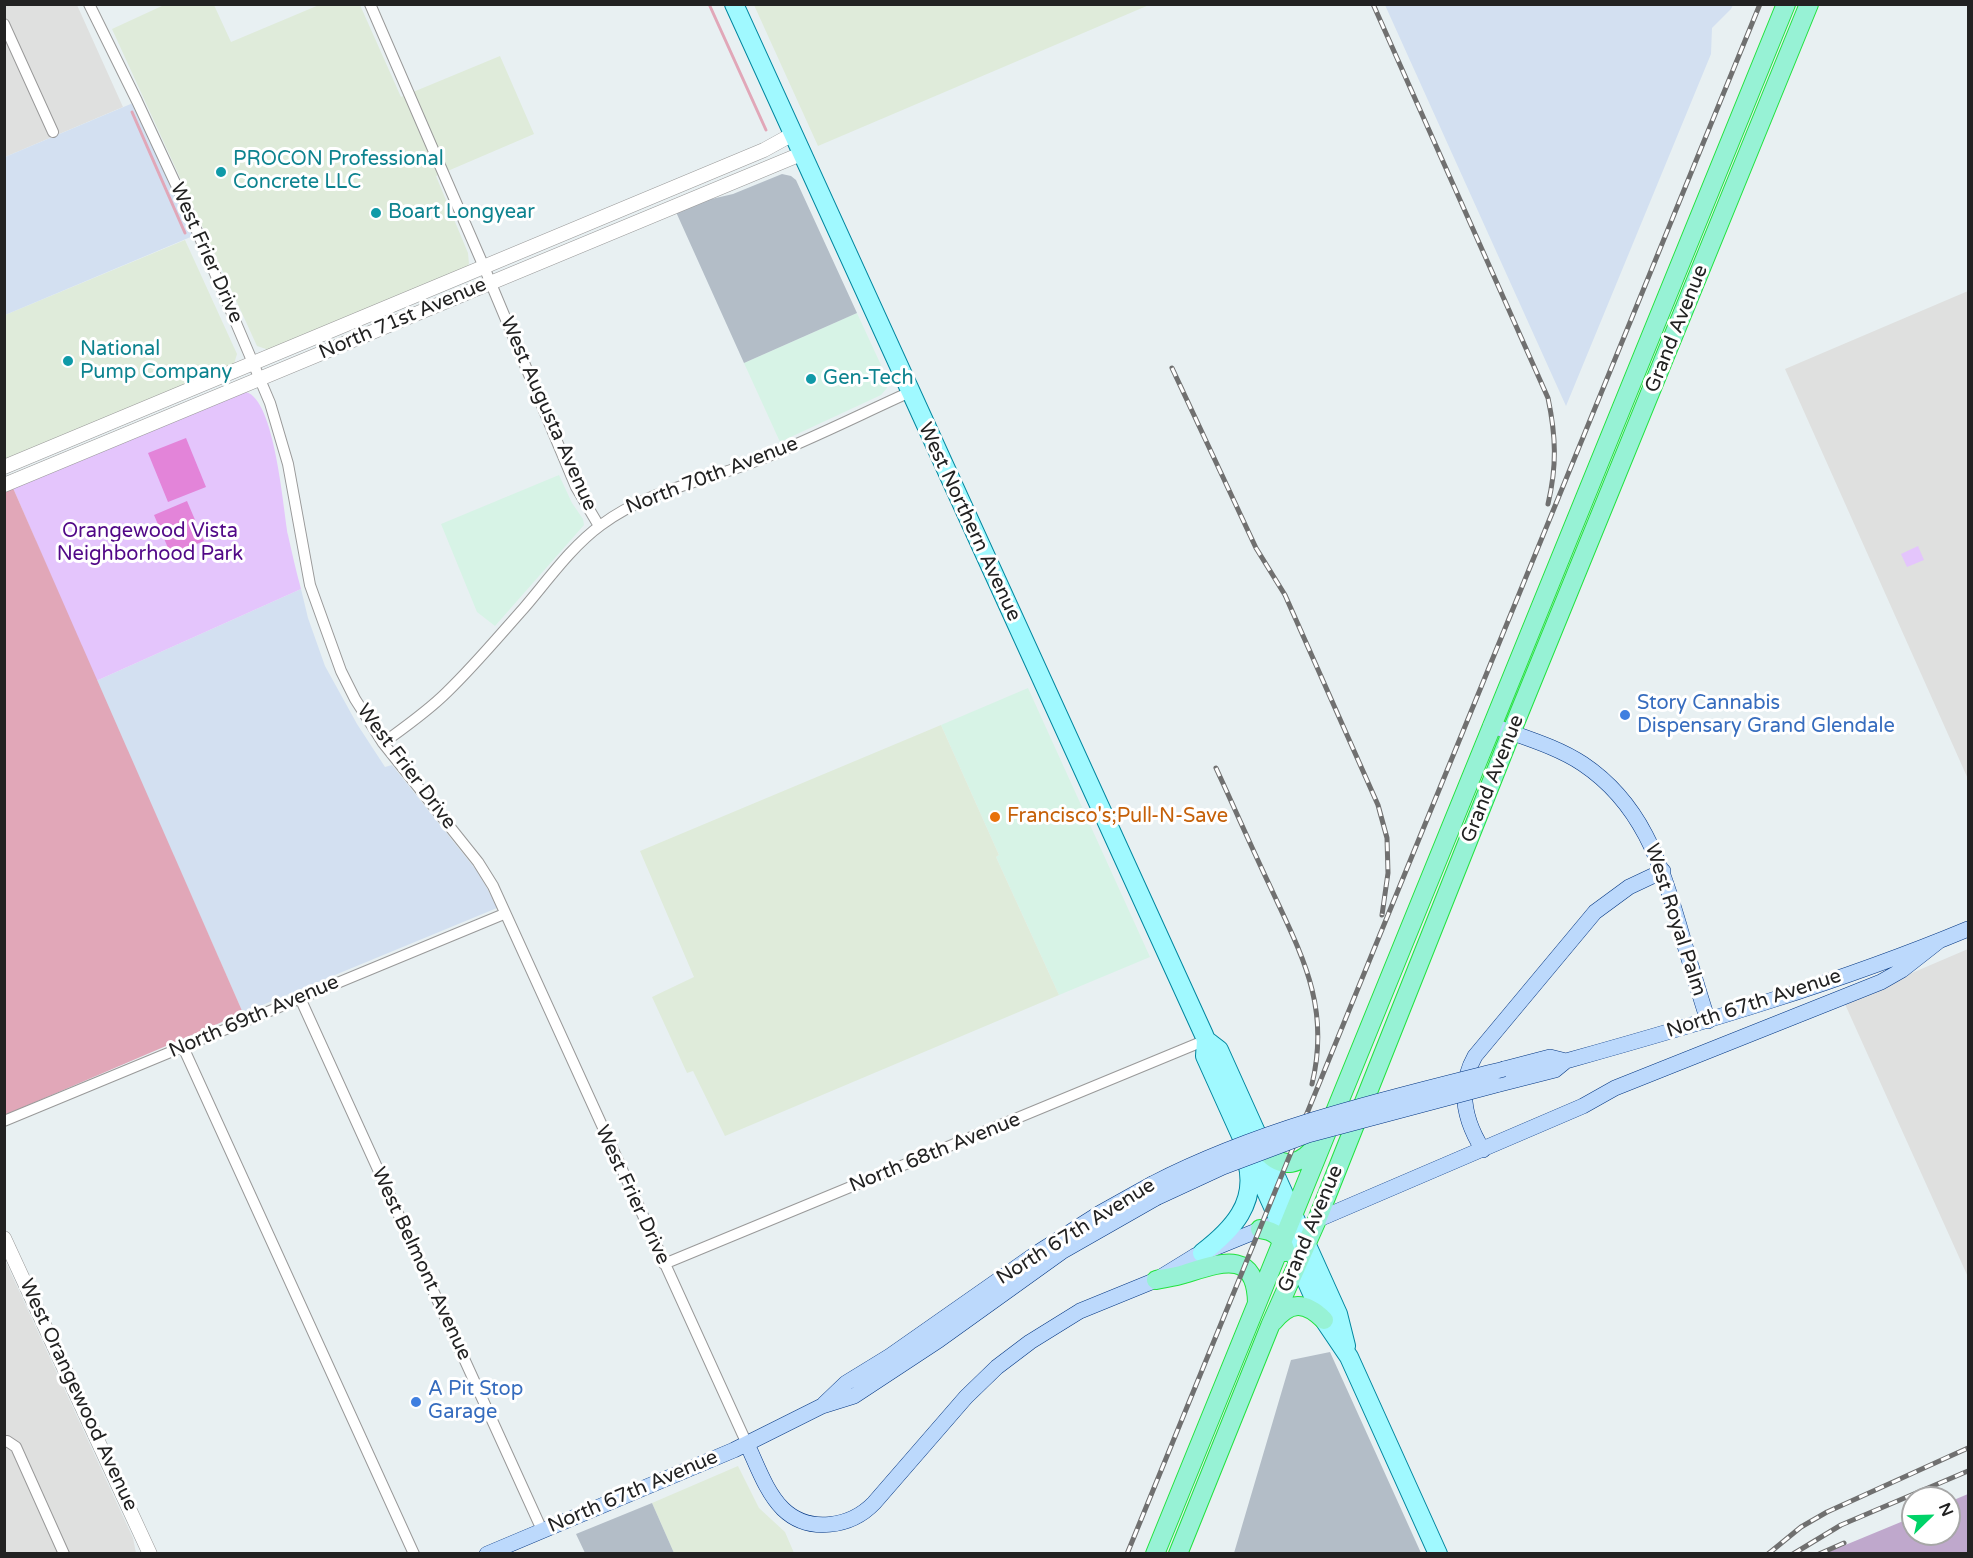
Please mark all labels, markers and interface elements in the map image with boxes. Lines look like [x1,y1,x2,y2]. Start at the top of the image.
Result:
place label: PROCON Professional Concrete LLC [233,148,444,195]
marker: PROCON Professional Concrete LLC [214,165,228,179]
street label: West Frier Drive [164,179,248,327]
place label: Boart Longyear [388,201,535,225]
marker: Boart Longyear [369,206,383,220]
street label: Grand Avenue [1640,262,1714,396]
street label: North 71st Avenue [316,273,490,365]
street label: West Augusta Avenue [494,313,602,515]
place label: National Pump Company [80,338,232,385]
marker: National Pump Company [61,354,75,368]
place label: Gen-Tech [823,367,914,391]
marker: Gen-Tech [804,372,818,386]
street label: West Northern Avenue [912,419,1026,625]
street label: North 70th Avenue [623,432,801,520]
park label: Orangewood Vista Neighborhood Park [57,520,243,567]
place label: Story Cannabis Dispensary Grand Glendale [1637,692,1895,739]
street label: West Frier Drive [351,700,461,834]
marker: Story Cannabis Dispensary Grand Glendale [1618,708,1632,722]
street label: Grand Avenue [1456,712,1530,846]
place label: Francisco's;Pull-N-Save [1007,805,1228,829]
marker: Francisco's;Pull-N-Save [988,810,1002,824]
street label: West Royal Palm [1639,841,1711,999]
street label: North 67th Avenue [1664,964,1844,1044]
street label: North 69th Avenue [165,970,343,1064]
street label: North 68th Avenue [846,1108,1024,1198]
street label: West Frier Drive [589,1122,675,1268]
street label: Grand Avenue [1273,1162,1349,1296]
street label: West Belmont Avenue [366,1164,476,1364]
street label: North 67th Avenue [992,1174,1160,1290]
street label: West Orangewood Avenue [14,1275,142,1515]
place label: A Pit Stop Garage [428,1378,523,1425]
marker: A Pit Stop Garage [409,1395,423,1409]
street label: North 67th Avenue [544,1445,722,1539]
north arrow [1901,1486,1961,1546]
text: N [1934,1500,1957,1520]

